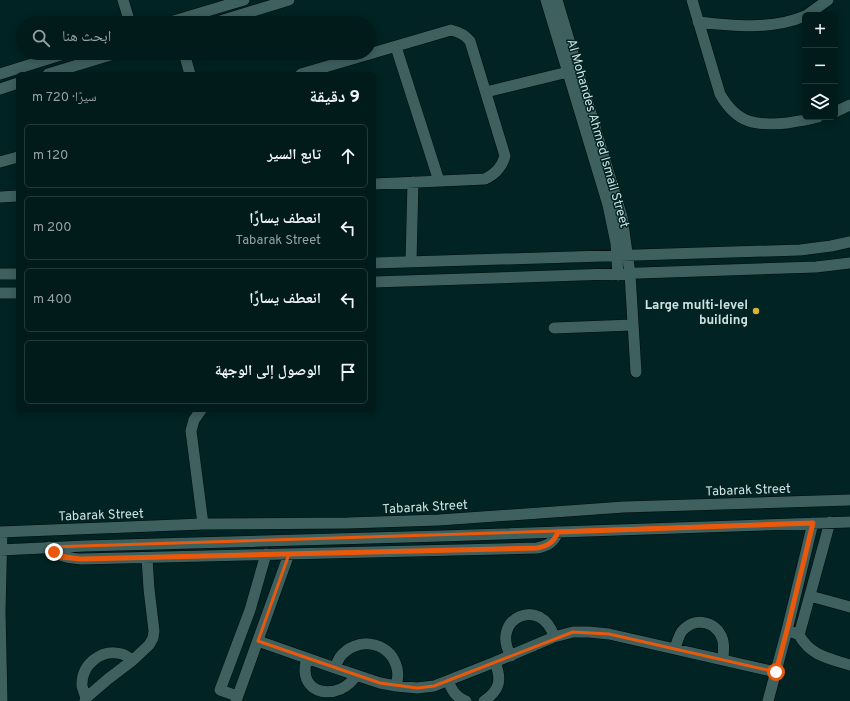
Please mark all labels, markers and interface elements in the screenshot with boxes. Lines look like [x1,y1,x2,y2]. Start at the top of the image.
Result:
map controls [802,12,838,120]
button: + [802,12,838,48]
search box [16,16,376,60]
icon: search [30,27,52,49]
text: ابحث هنا [62,28,111,47]
street label: Al Mohandes Ahmed Ismail Street [562,37,632,230]
button: − [802,48,838,84]
button: layers [802,84,838,120]
text: 9 دقيقة [310,87,360,109]
text: سيرًا · 720 m [32,90,97,106]
icon: ahead [337,145,359,167]
text: تابع السير [267,146,321,165]
text: 120 m [33,148,68,164]
text: انعطف يسارًا [249,210,321,229]
icon: left [337,217,359,239]
text: 200 m [33,220,72,236]
text: Tabarak Street [236,233,321,249]
icon: left [337,289,359,311]
text: انعطف يسارًا [249,290,321,309]
text: 400 m [33,292,72,308]
place label: Large multi-level building [645,298,748,329]
marker: Large multi-level building [751,306,761,316]
icon: arrive [337,361,359,383]
text: الوصول إلى الوجهة [215,362,321,381]
street label: Tabarak Street [705,482,791,500]
street label: Tabarak Street [382,498,468,518]
street label: Tabarak Street [58,507,144,525]
route end [45,543,63,561]
route start [767,663,785,681]

